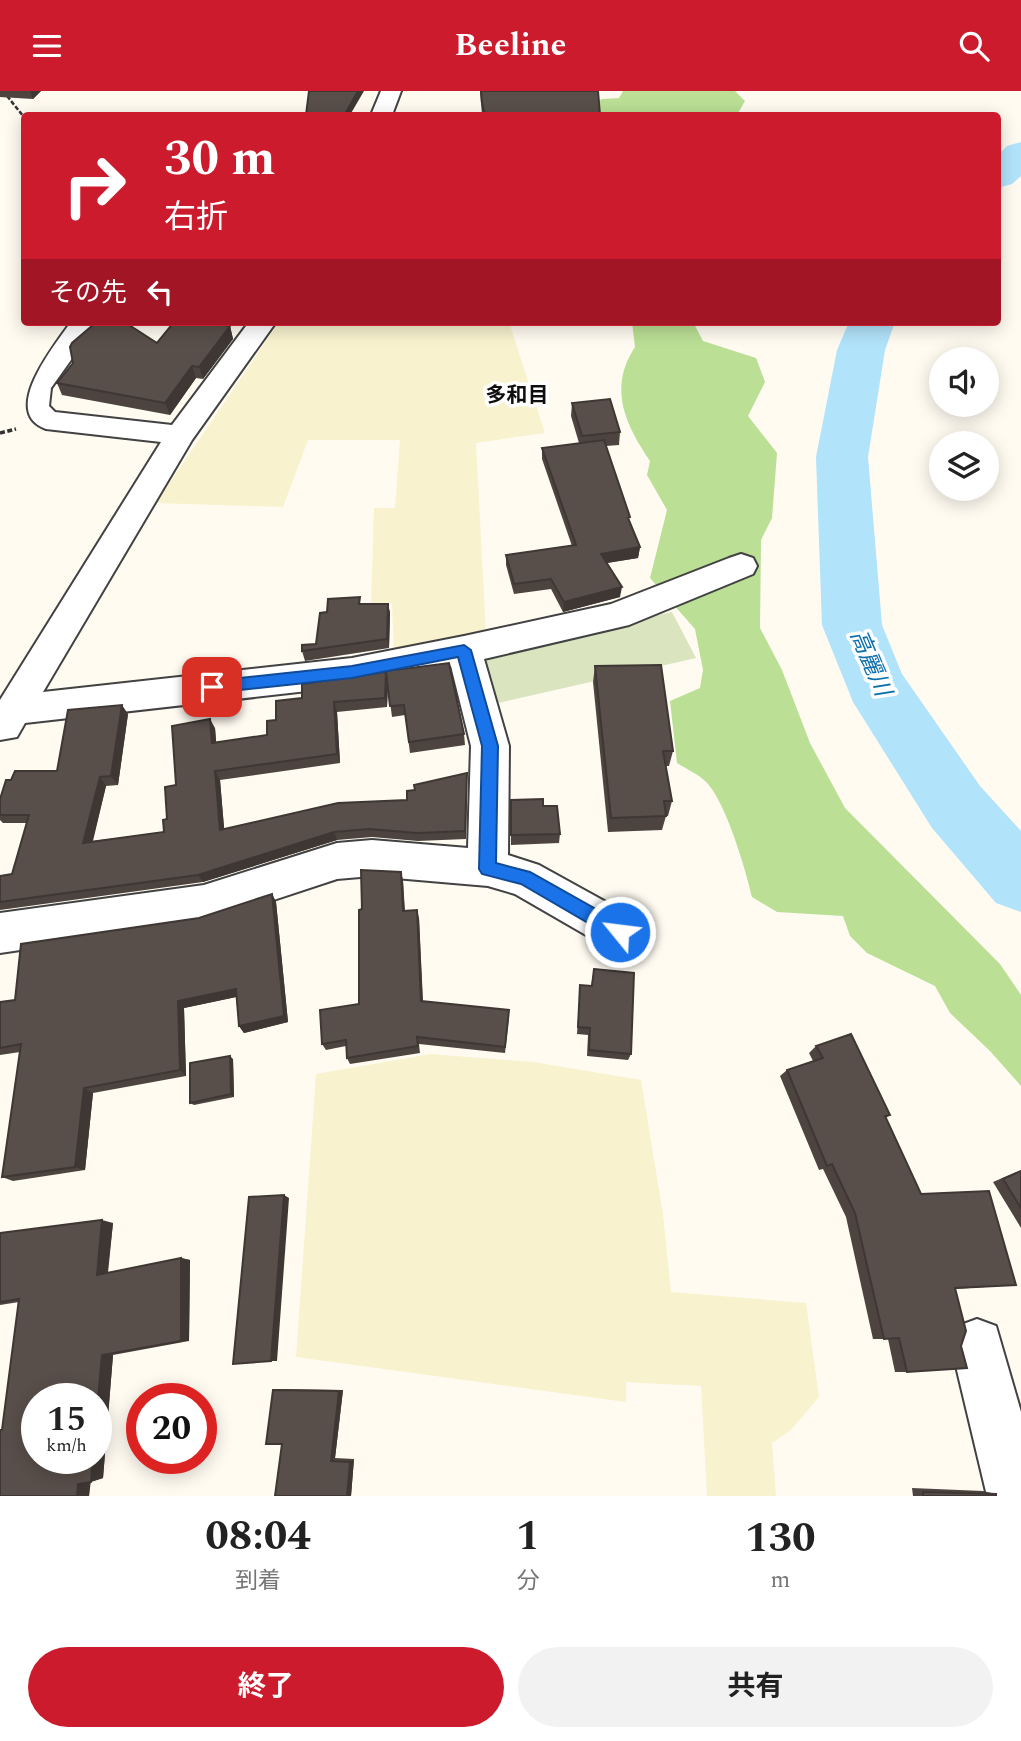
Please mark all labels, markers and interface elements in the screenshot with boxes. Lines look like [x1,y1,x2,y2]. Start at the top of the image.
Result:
text: Beeline [455,21,566,70]
icon: menu [28,27,66,65]
icon: search [955,27,993,65]
text: 30 m [164,122,275,197]
icon: right [49,140,140,231]
text: 右折 [164,193,228,242]
text: その先 [49,273,127,313]
icon: left [141,273,179,311]
map controls [929,347,999,501]
button: sound [929,347,999,417]
district label: 多和目 [486,380,549,412]
button: layers [929,431,999,501]
water label: 高麗川 [840,624,901,704]
pin [182,657,242,717]
icon: arrive [193,668,231,706]
position arrow [583,895,657,969]
speed limit sign: 20 [126,1383,217,1474]
text: 15 [47,1393,86,1446]
text: km/h [46,1432,87,1459]
text: 08:04 [205,1505,311,1568]
text: 1 [516,1505,540,1568]
text: 130 [745,1507,816,1570]
text: m [770,1563,790,1598]
text: 到着 [235,1564,281,1599]
text: 分 [516,1564,539,1599]
button: 終了 [28,1647,504,1727]
button: 共有 [518,1647,993,1727]

